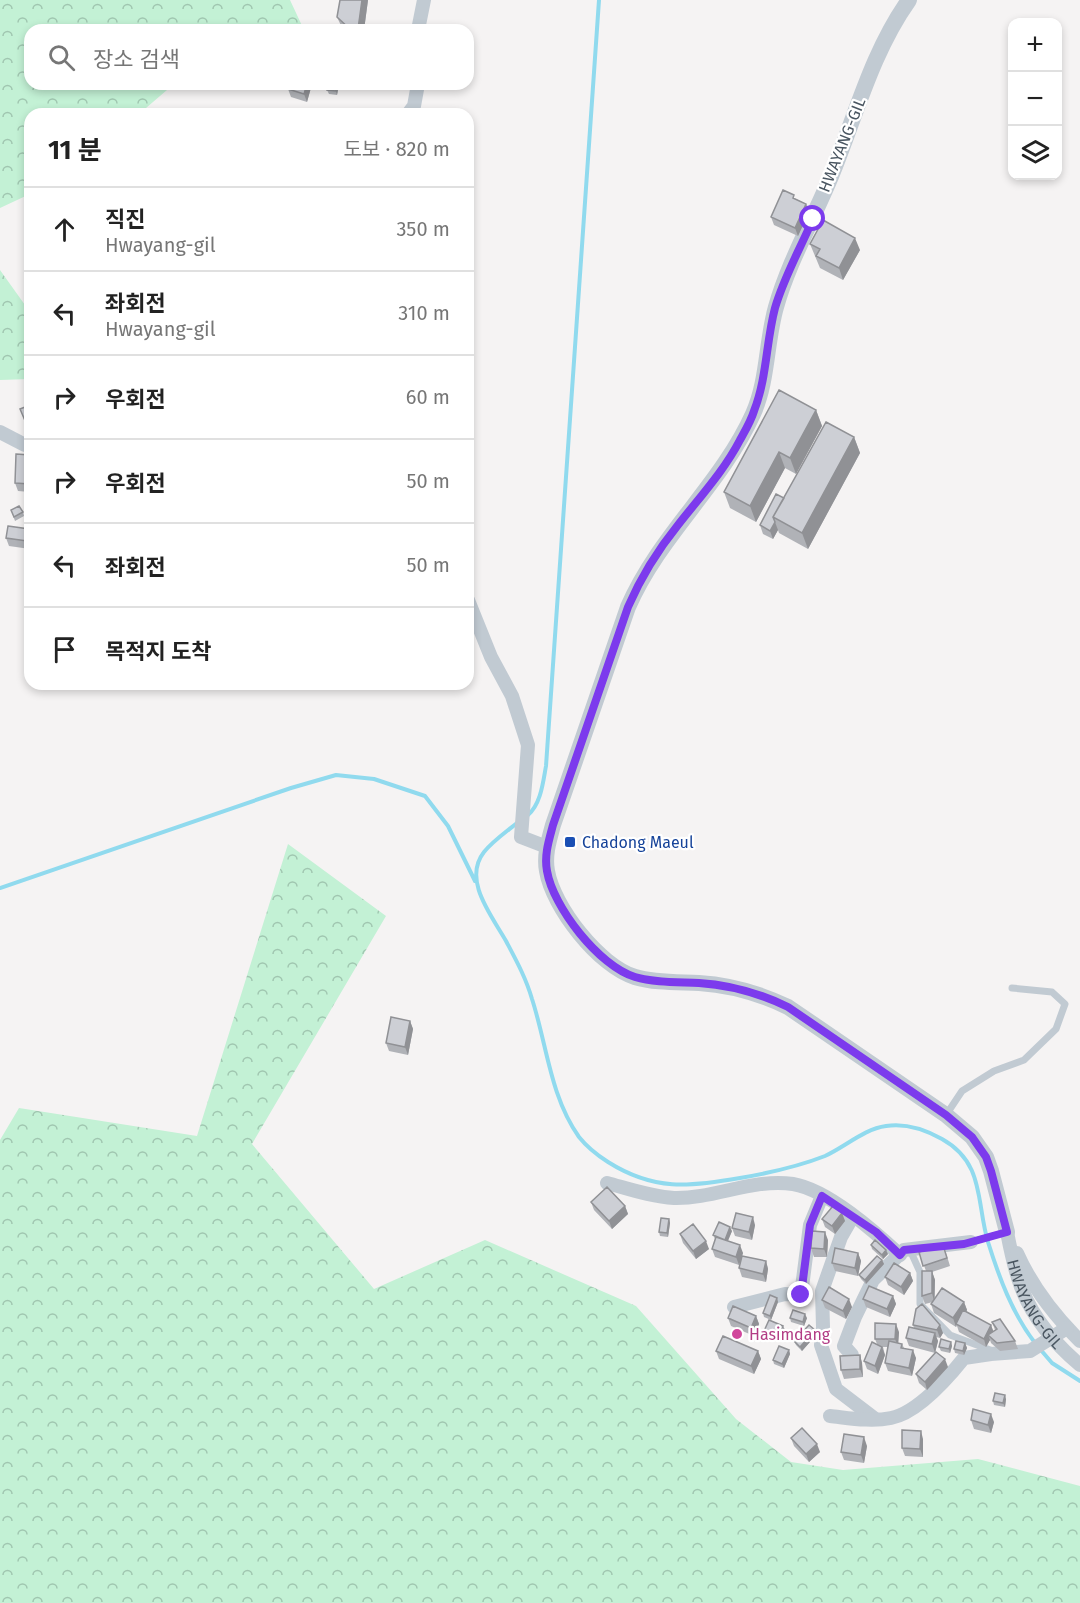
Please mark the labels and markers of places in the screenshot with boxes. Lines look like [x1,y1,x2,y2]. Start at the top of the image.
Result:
place label: Chadong Maeul [582,833,694,852]
marker: Chadong Maeul [563,835,577,849]
place label: Hasimdang [749,1325,831,1344]
marker: Hasimdang [730,1327,744,1341]

